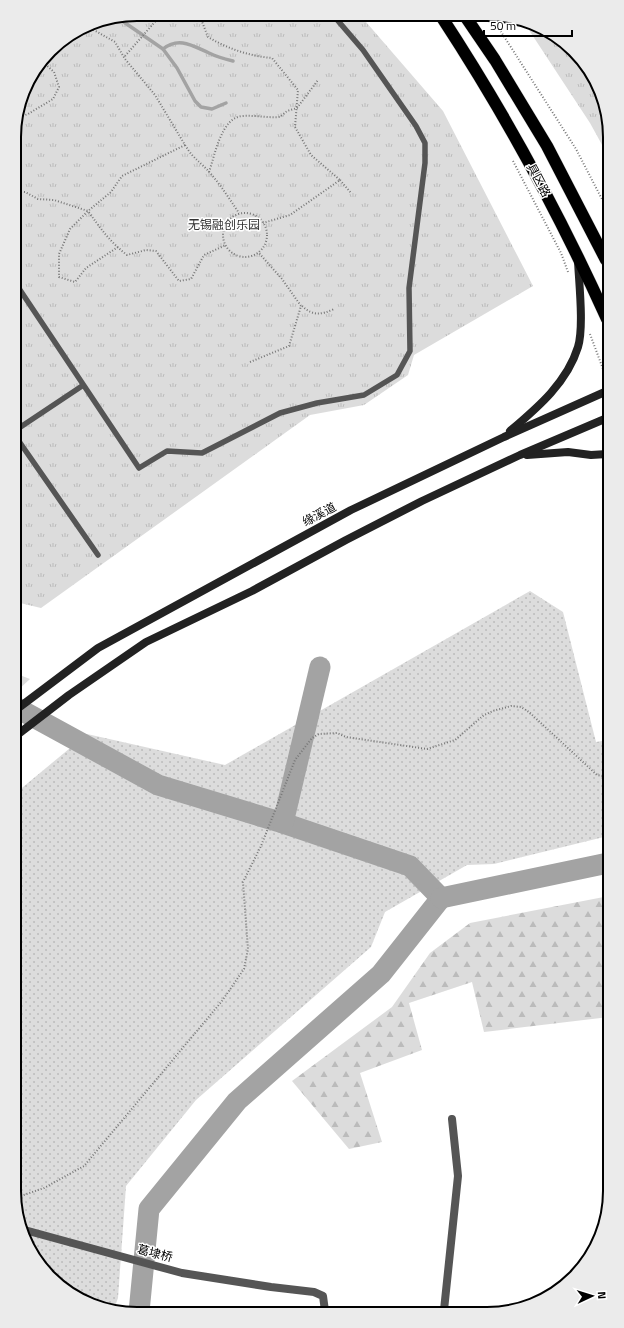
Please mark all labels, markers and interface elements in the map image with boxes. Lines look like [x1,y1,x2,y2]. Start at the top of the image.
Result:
scale bar [484,12,572,38]
text: 50 m [490,16,516,35]
street label: 具区路 [522,160,556,200]
park label: 无锡融创乐园 [188,215,260,234]
street label: 缘溪道 [299,497,339,531]
street label: 葛埭桥 [135,1239,175,1267]
north arrow [572,1276,612,1316]
text: N [594,1291,610,1300]

